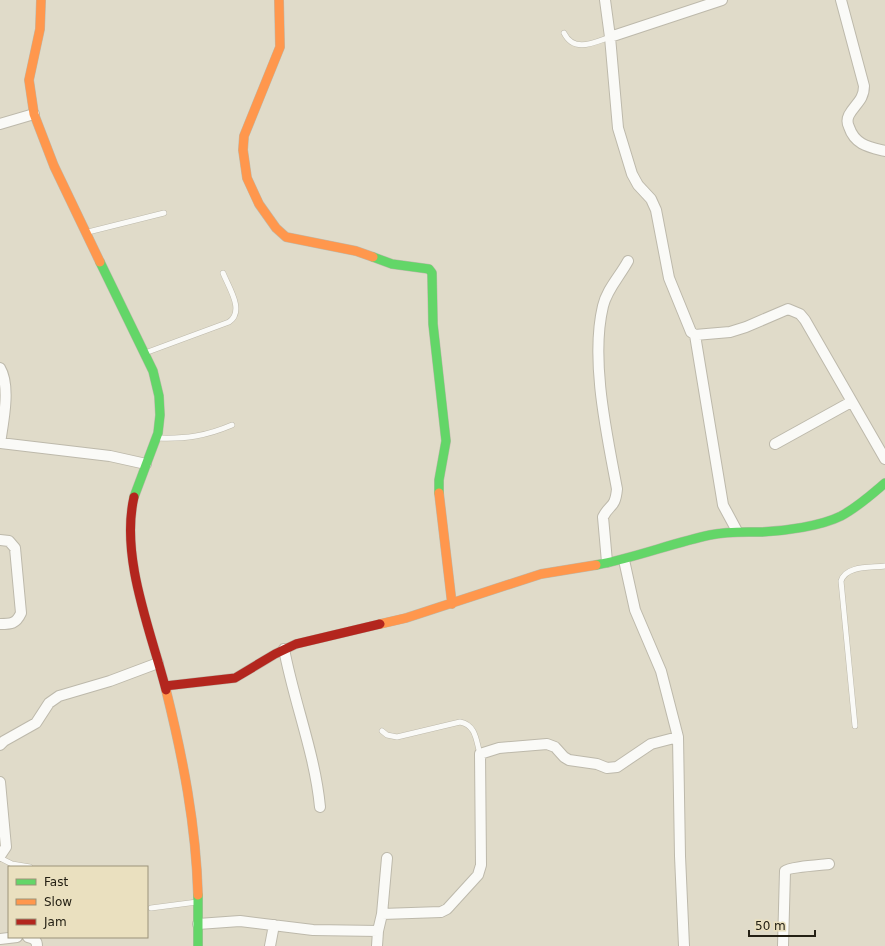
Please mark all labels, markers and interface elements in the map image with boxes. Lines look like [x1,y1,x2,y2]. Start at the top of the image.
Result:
legend [8,866,148,938]
text: Fast [44,875,68,889]
text: Slow [44,895,72,909]
scale bar [749,912,815,938]
text: Jam [43,915,67,929]
text: 50 m [755,919,786,933]

